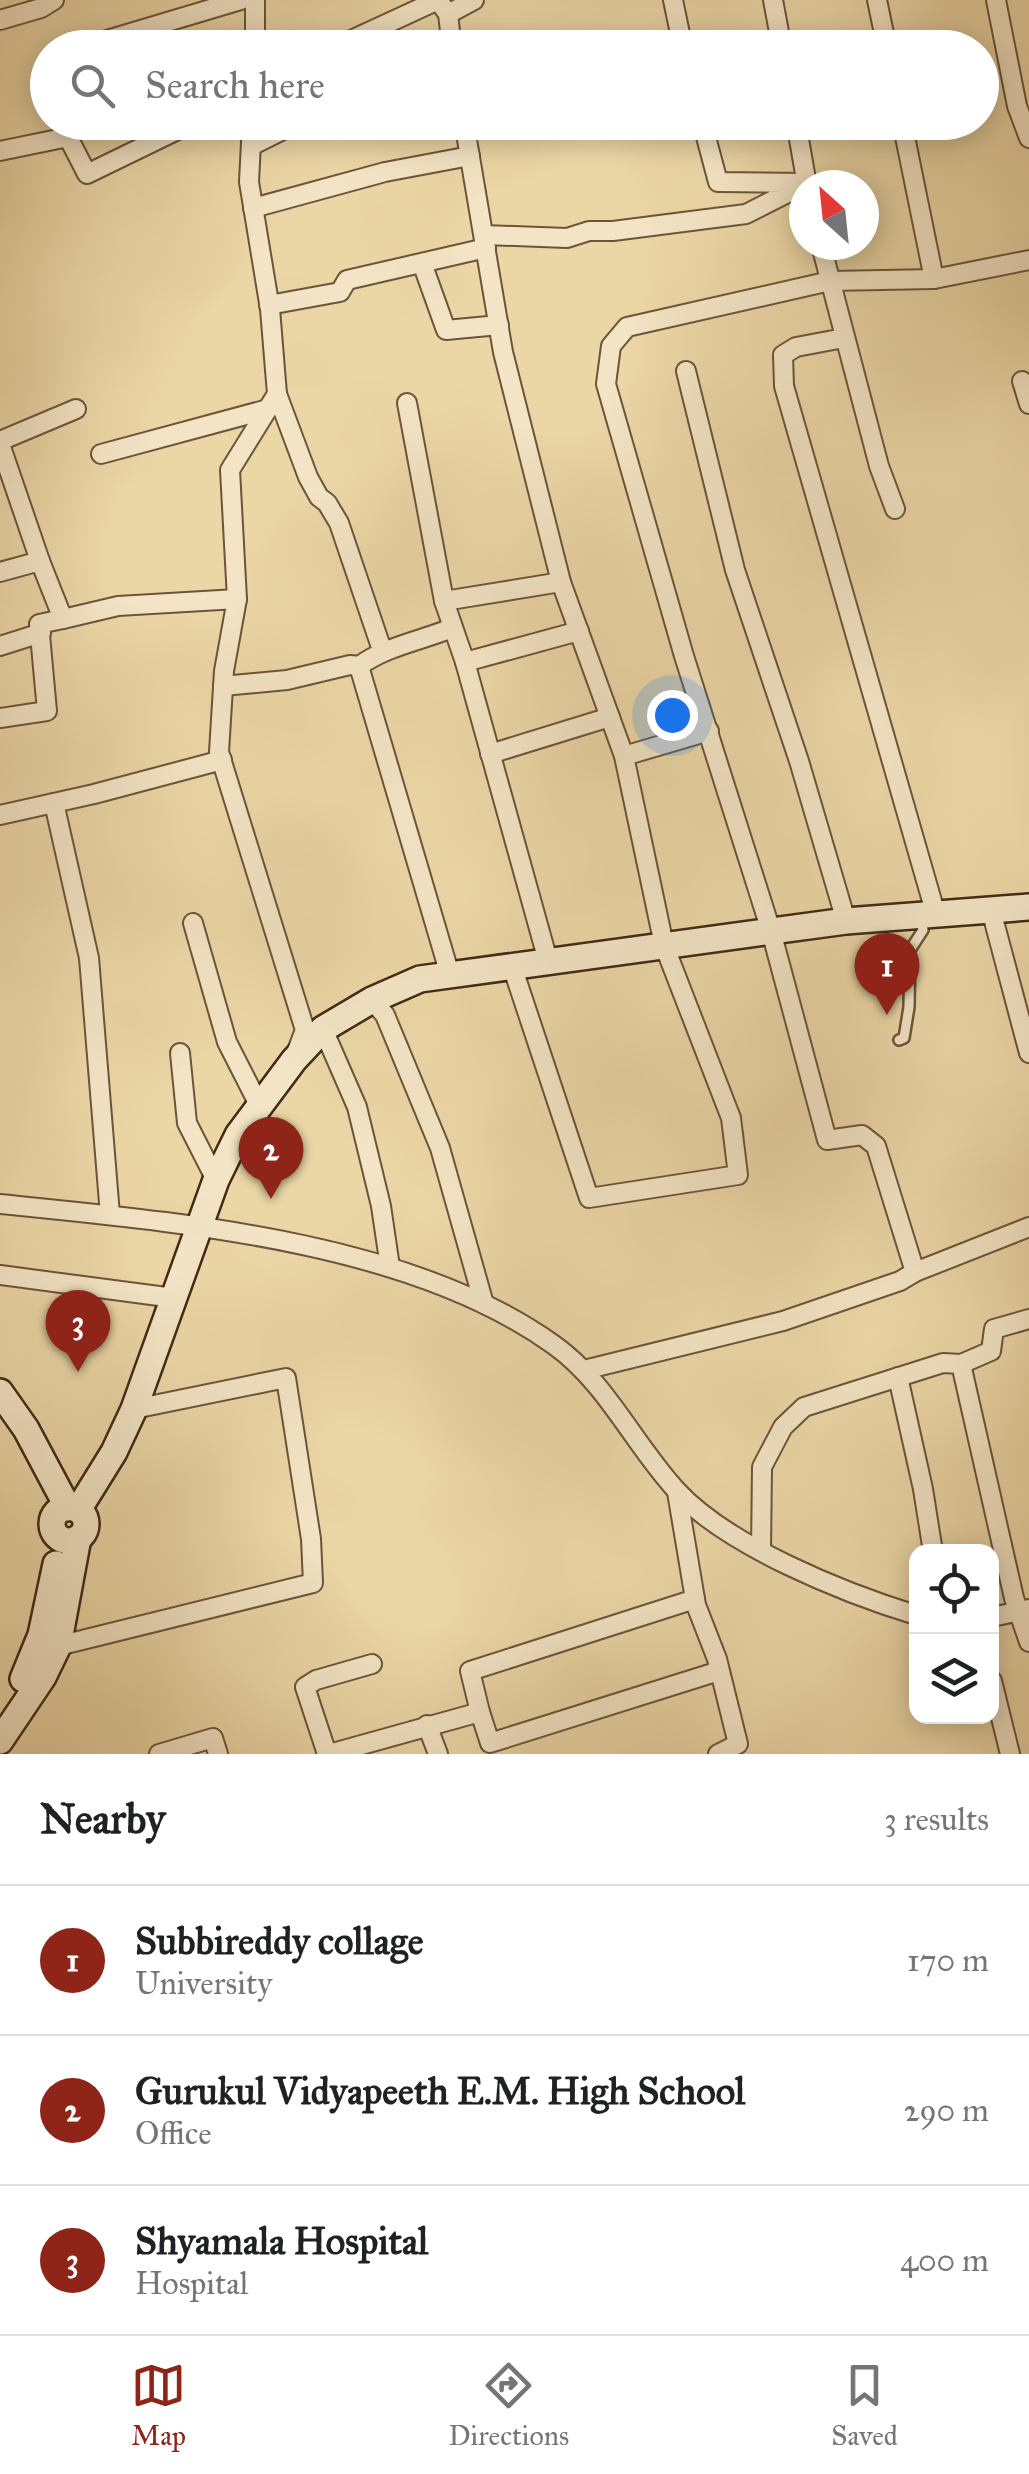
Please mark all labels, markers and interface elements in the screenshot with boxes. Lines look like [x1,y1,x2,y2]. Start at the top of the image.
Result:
search box [30,30,999,140]
icon: search [65,58,120,113]
text: Search here [145,62,325,108]
north arrow [789,170,879,260]
your location [647,690,698,741]
pin: 1 [854,932,920,1015]
pin: 2 [238,1116,304,1199]
pin: 3 [46,1290,110,1372]
map controls [909,1544,999,1724]
button: locate [909,1544,999,1634]
button: layers [909,1634,999,1724]
text: Nearby [40,1793,165,1845]
text: 3 results [884,1800,989,1839]
text: Subbireddy collage [135,1918,423,1964]
text: 1 [66,1941,79,1980]
text: 170 m [907,1941,989,1980]
text: University [135,1964,272,2003]
text: Gurukul Vidyapeeth E.M. High School [135,2068,745,2114]
text: 2 [65,2091,80,2130]
text: 290 m [904,2091,989,2130]
text: Office [135,2114,212,2153]
text: Shyamala Hospital [135,2218,428,2264]
text: 3 [66,2241,79,2280]
text: 400 m [900,2241,989,2280]
text: Hospital [135,2264,248,2303]
tab: Map [131,2358,186,2453]
tab: Directions [448,2358,569,2453]
tab: Saved [831,2358,898,2453]

